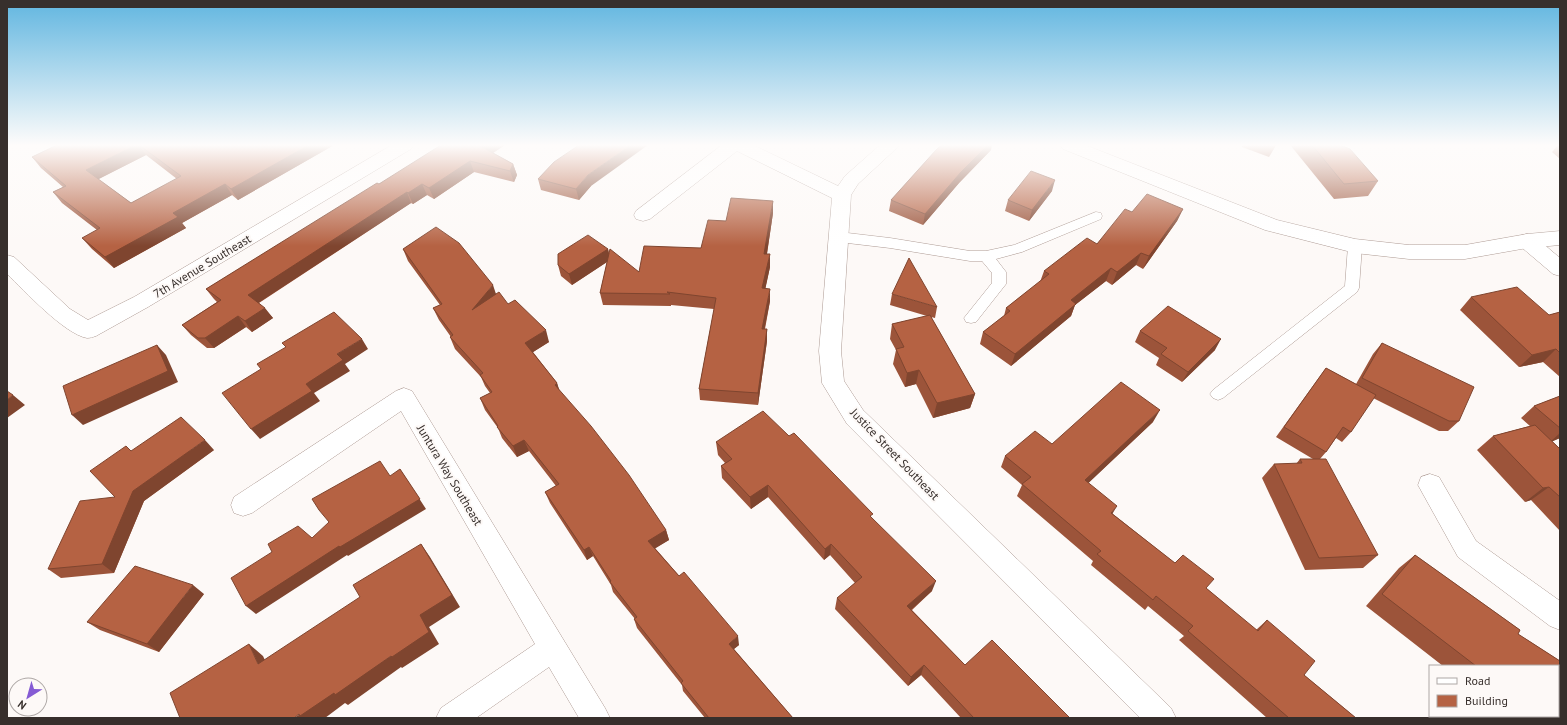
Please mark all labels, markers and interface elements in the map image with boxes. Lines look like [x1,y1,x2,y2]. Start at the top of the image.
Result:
street label: 7th Avenue Southeast [150,231,254,301]
street label: Justice Street Southeast [847,404,943,503]
street label: Juntura Way Southeast [413,421,486,528]
legend [1429,665,1559,717]
text: Road [1465,673,1490,688]
north arrow [8,677,48,717]
text: Building [1465,693,1508,708]
text: N [15,697,29,713]

